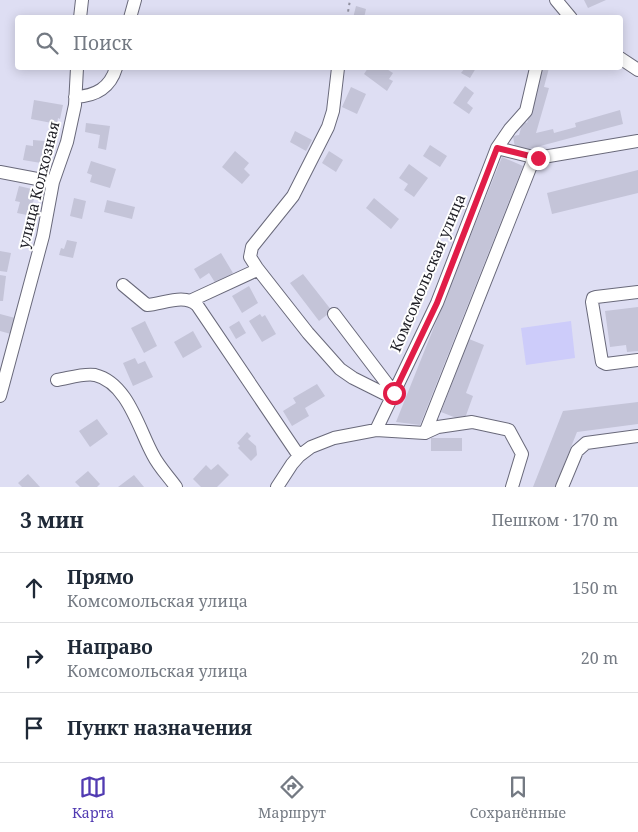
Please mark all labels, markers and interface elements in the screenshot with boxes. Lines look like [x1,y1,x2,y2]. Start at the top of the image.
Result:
search box [15,15,623,70]
icon: search [33,29,61,57]
text: Поиск [73,30,132,56]
street label: улица Колхозная [13,119,63,250]
route end [527,147,550,170]
street label: Комсомольская улица [385,191,469,355]
route start [383,382,406,405]
text: 3 мин [20,506,84,534]
text: Пешком · 170 m [491,509,618,531]
text: Прямо [67,564,134,590]
icon: ahead [20,574,48,602]
text: 150 m [572,577,618,599]
text: Комсомольская улица [67,590,248,612]
text: Направо [67,634,153,660]
icon: right [20,644,48,672]
text: 20 m [581,647,618,669]
text: Комсомольская улица [67,660,248,682]
icon: arrive [20,714,48,742]
text: Пункт назначения [67,715,252,741]
tab: Карта [72,773,114,822]
tab: Маршрут [258,773,326,822]
tab: Сохранённые [470,773,566,822]

